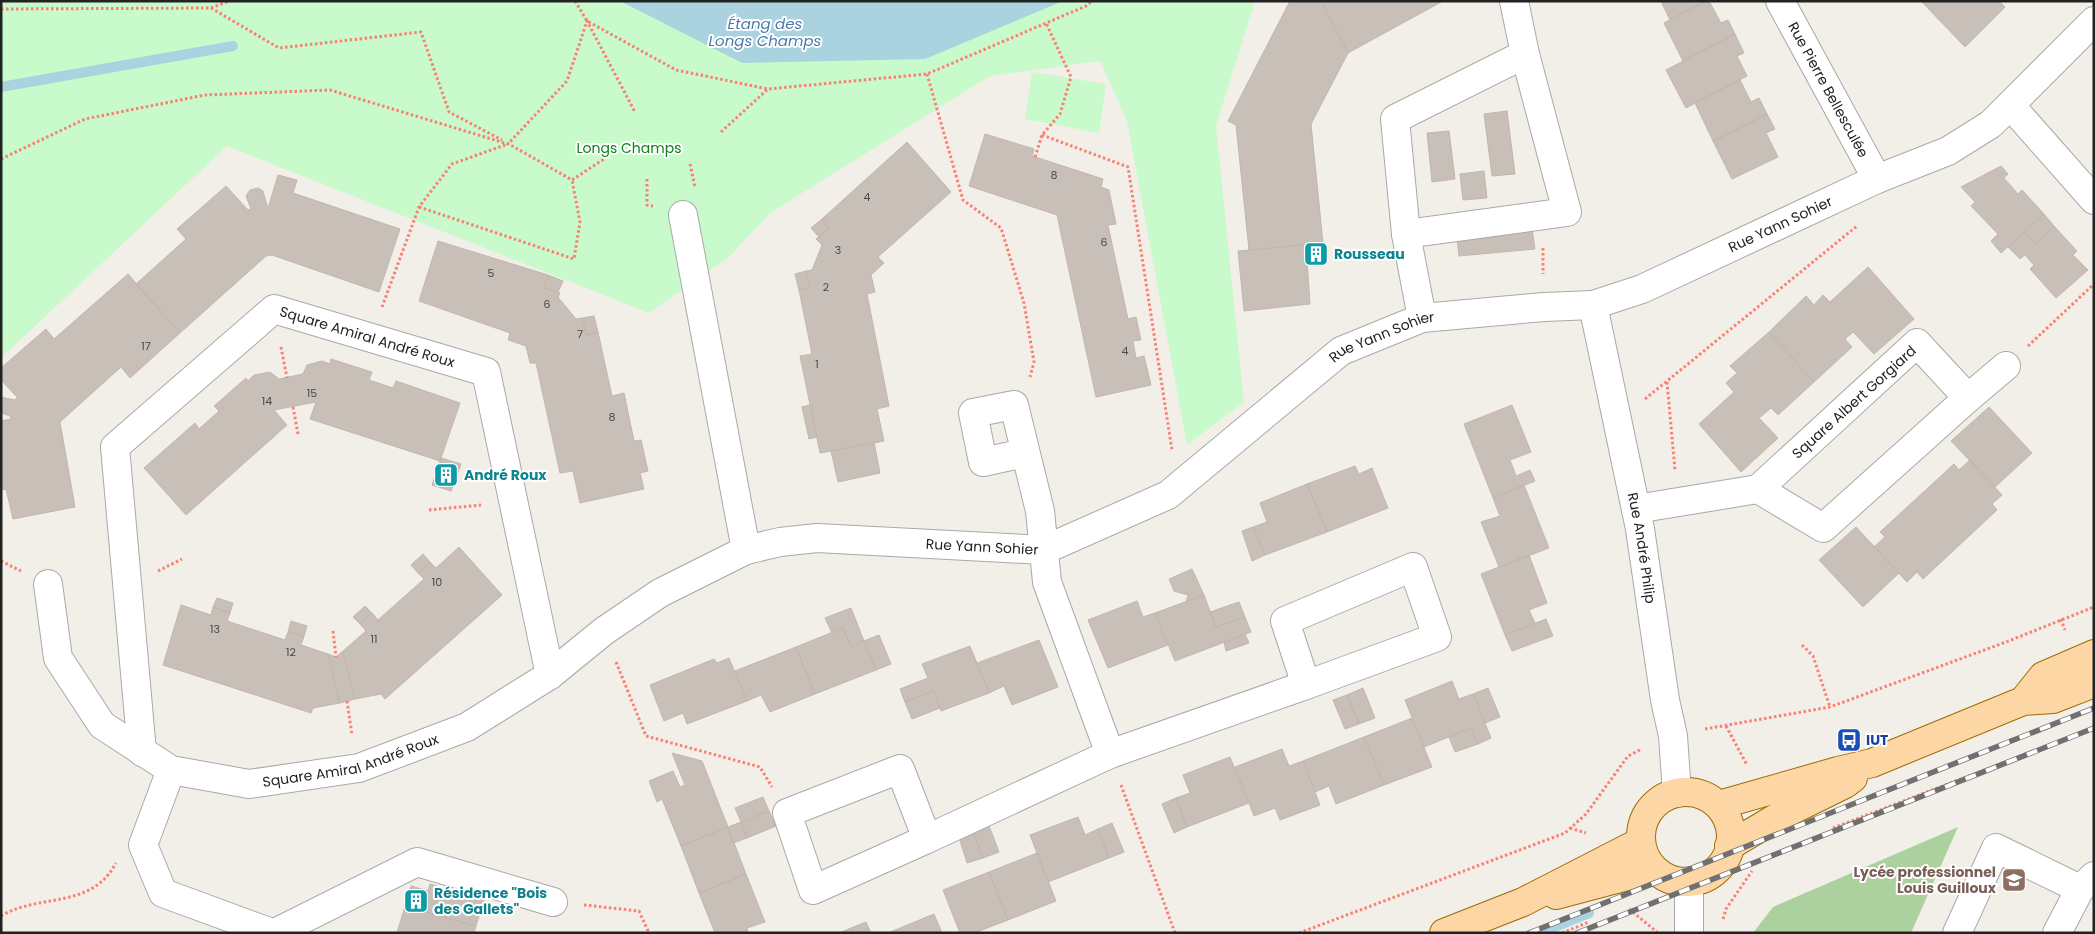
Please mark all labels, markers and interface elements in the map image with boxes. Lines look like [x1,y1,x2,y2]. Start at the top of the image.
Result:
water label: Étang des Longs Champs [709,13,822,51]
street label: Rue Pierre Bellesculée [1783,18,1874,161]
park label: Longs Champs [577,138,681,158]
house number: 8 [1051,167,1058,183]
house number: 4 [864,189,871,205]
street label: Rue Yann Sohier [1725,191,1836,257]
house number: 6 [1101,234,1108,250]
building icon: Rousseau [1303,241,1329,267]
house number: 3 [835,242,841,258]
place label: Rousseau [1334,244,1405,264]
house number: 5 [488,265,495,281]
house number: 2 [823,279,829,295]
house number: 6 [544,296,551,312]
street label: Square Amiral André Roux [277,301,457,372]
street label: Rue Yann Sohier [1324,307,1435,367]
house number: 7 [577,326,583,342]
house number: 17 [141,338,151,354]
street label: Square Albert Gorgiard [1787,341,1921,463]
house number: 4 [1122,343,1129,359]
house number: 1 [815,356,819,372]
house number: 15 [307,385,317,401]
house number: 14 [262,393,272,409]
house number: 8 [609,409,616,425]
building icon: André Roux [433,462,459,488]
place label: André Roux [464,465,547,485]
street label: Rue André Philip [1623,491,1661,605]
street label: Rue Yann Sohier [925,534,1039,560]
house number: 10 [432,574,442,590]
house number: 13 [210,621,220,637]
house number: 11 [370,631,378,647]
house number: 12 [286,644,296,660]
bus stop icon: IUT [1836,727,1862,753]
street label: Square Amiral André Roux [261,729,442,792]
place label: IUT [1866,730,1888,750]
place label: Lycée professionnel Louis Guilloux [1853,862,1997,898]
school or university icon: Lycée professionnel Louis Guilloux [2001,867,2027,893]
place label: Résidence "Bois des Gallets" [434,883,547,919]
building icon: Résidence "Bois des Gallets" [403,888,429,914]

